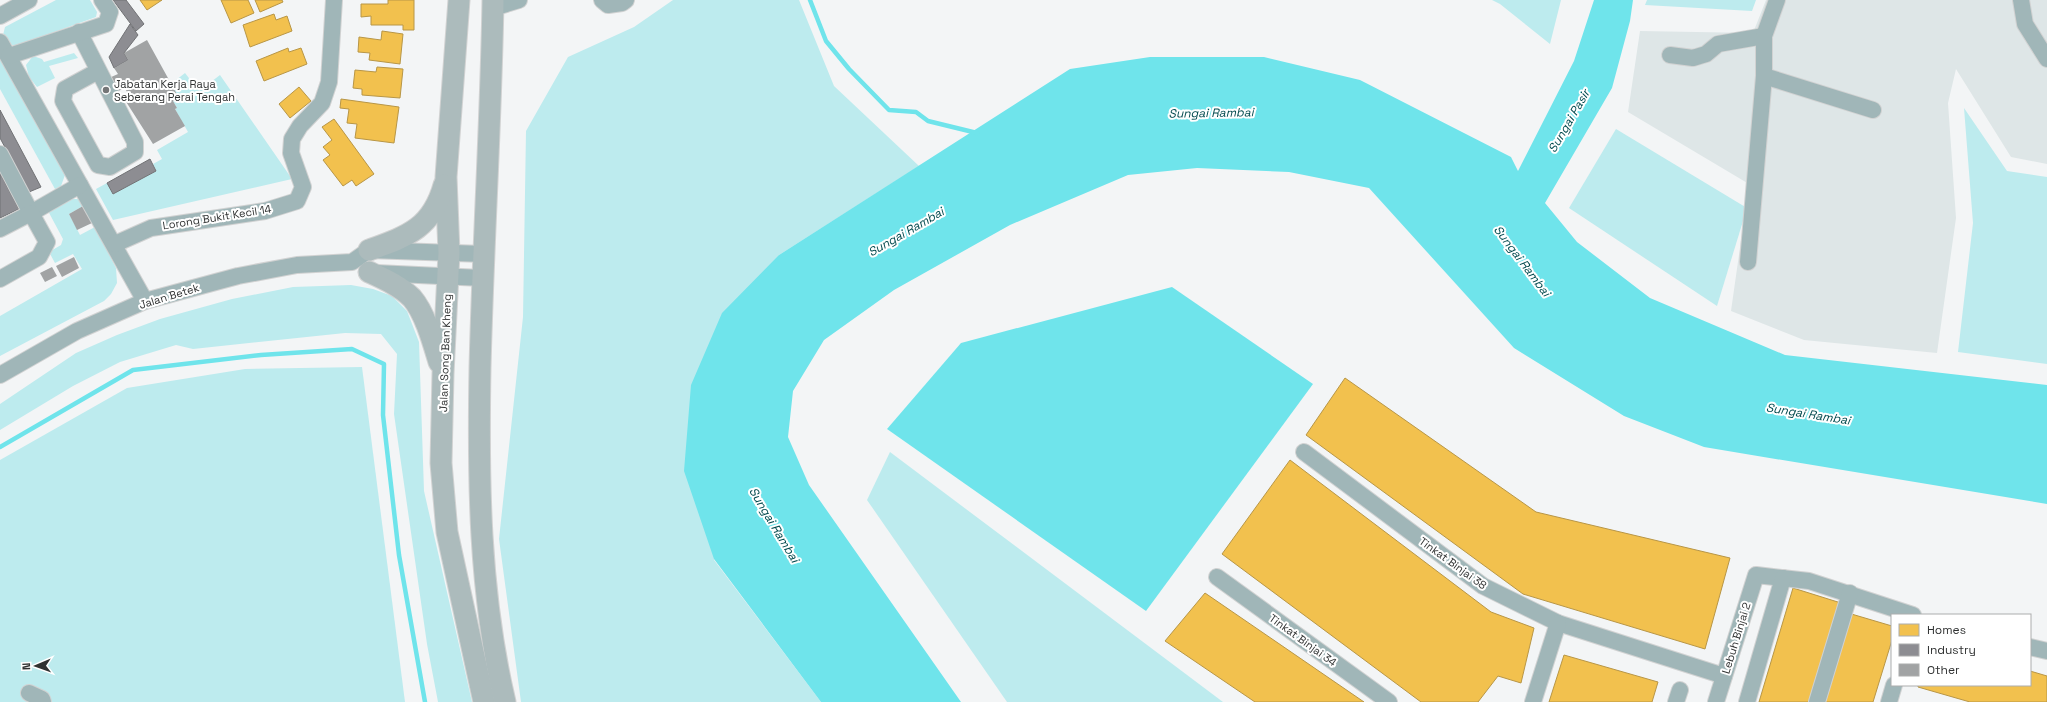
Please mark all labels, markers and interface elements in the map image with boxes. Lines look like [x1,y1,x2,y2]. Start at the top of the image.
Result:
place label: Jabatan Kerja Raya Seberang Perai Tengah [114,77,235,104]
marker: Jabatan Kerja Raya Seberang Perai Tengah [101,85,111,95]
water label: Sungai Pasir [1544,85,1594,155]
water label: Sungai Rambai [1168,104,1256,122]
street label: Lorong Bukit Kecil 14 [162,201,272,233]
water label: Sungai Rambai [865,203,949,260]
water label: Sungai Rambai [1490,222,1555,301]
street label: Jalan Betek [137,280,201,312]
street label: Jalan Song Ban Kheng [436,294,454,412]
water label: Sungai Rambai [1765,399,1853,429]
water label: Sungai Rambai [745,484,804,567]
street label: Tinkat Binjai 38 [1416,534,1490,592]
street label: Lebuh Binjai 2 [1719,600,1754,675]
street label: Tinkat Binjai 34 [1266,611,1340,669]
legend [1891,614,2031,686]
text: Homes [1927,622,1966,638]
text: Industry [1927,642,1976,658]
north arrow [16,646,56,686]
text: N [19,662,33,670]
text: Other [1927,662,1960,678]

